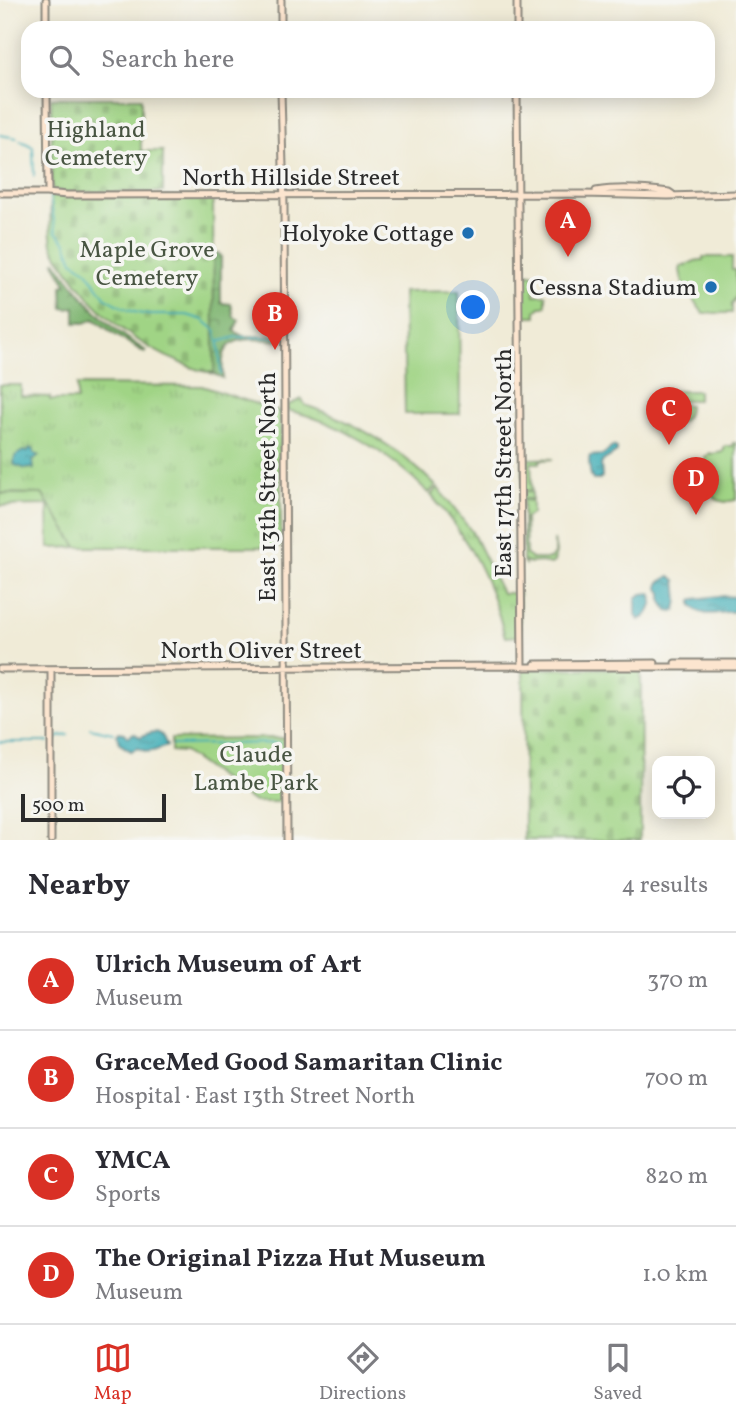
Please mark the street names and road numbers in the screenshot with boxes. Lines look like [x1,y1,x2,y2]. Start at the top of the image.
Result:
street label: North Hillside Street [182,162,400,196]
street label: East 17th Street North [488,348,522,578]
street label: East 13th Street North [252,372,286,602]
street label: North Oliver Street [160,635,362,669]

